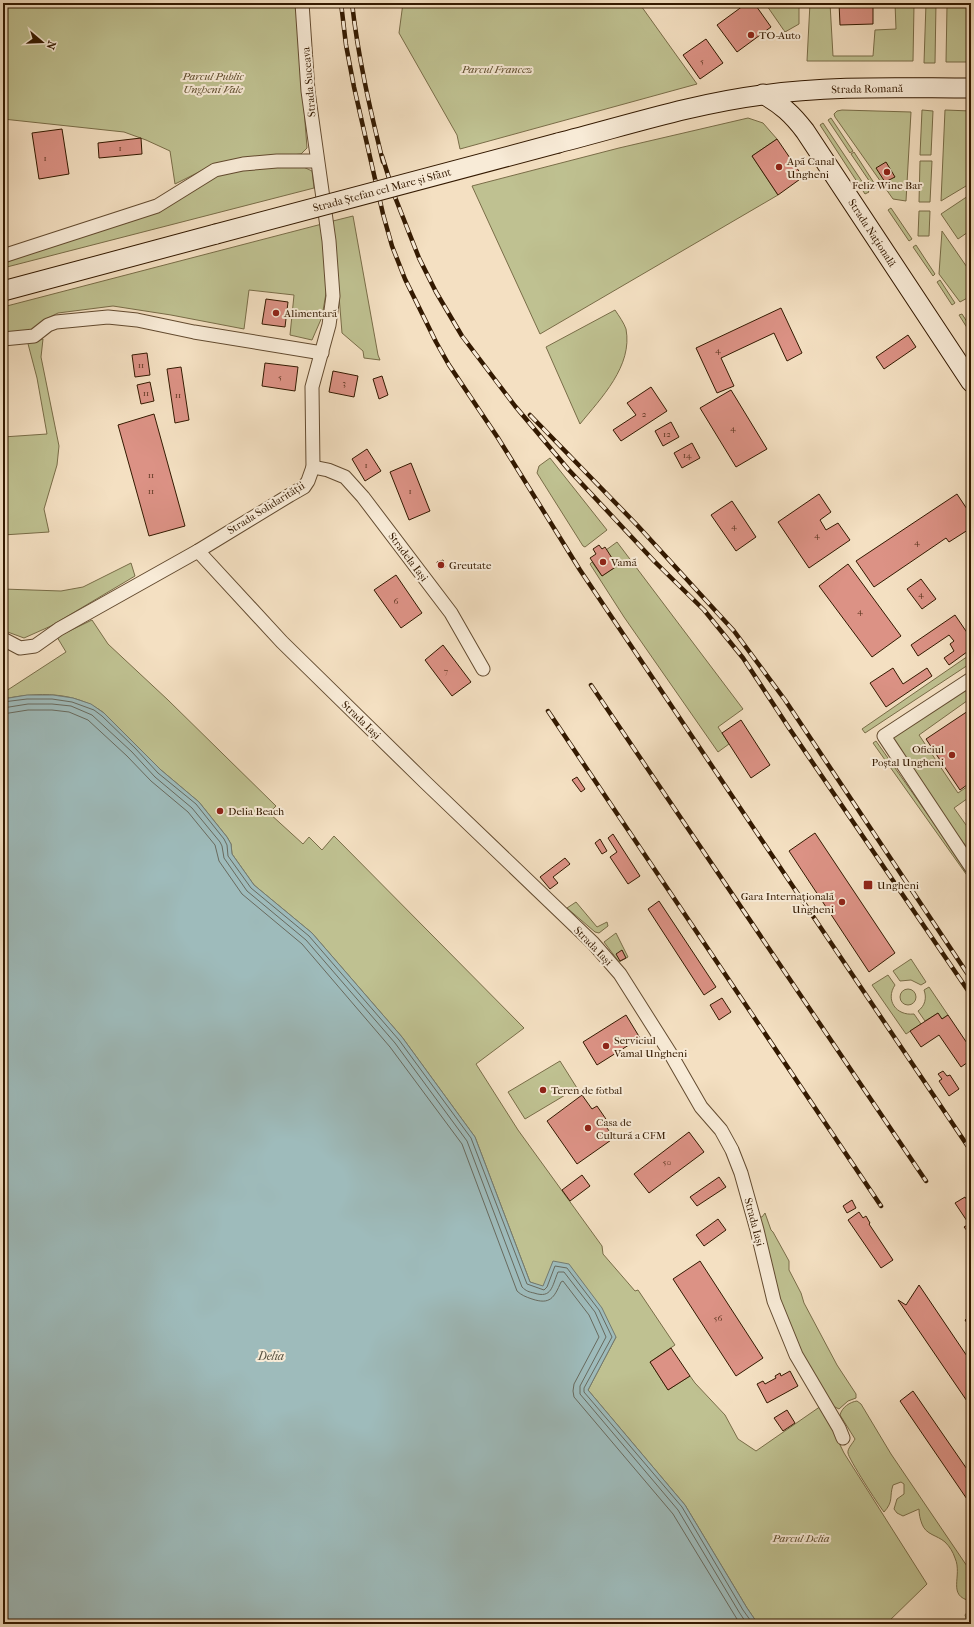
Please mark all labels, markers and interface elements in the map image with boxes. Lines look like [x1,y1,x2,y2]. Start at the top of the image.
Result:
north arrow [22,22,62,62]
place label: TO-Auto [759,29,801,42]
marker: TO-Auto [746,30,756,40]
text: N [43,39,58,52]
street label: Strada Suceava [299,46,319,118]
house number: 5 [700,56,704,66]
park label: Parcul Francez [461,63,532,76]
park label: Parcul Public Ungheni Vale [181,70,244,96]
street label: Strada Romană [831,82,904,96]
house number: 1 [118,143,122,153]
house number: 1 [43,153,47,163]
place label: Apă Canal Ungheni [786,155,835,181]
marker: Apă Canal Ungheni [774,162,784,172]
street label: Strada Ștefan cel Mare și Sfânt [311,165,453,215]
marker: Feliz Wine Bar [882,167,892,177]
place label: Feliz Wine Bar [852,179,922,192]
street label: Strada Națională [845,197,899,270]
place label: Alimentară [283,307,338,320]
marker: Alimentară [271,308,281,318]
house number: 4 [715,345,721,355]
house number: 11 [138,360,144,370]
house number: 5 [278,372,282,382]
house number: 3 [342,378,346,388]
house number: 11 [143,388,149,398]
house number: 11 [175,390,181,400]
house number: 2 [642,409,647,419]
house number: 4 [730,423,736,433]
house number: 12 [663,429,671,439]
house number: 14 [683,450,692,460]
house number: 1 [364,460,368,470]
house number: 11 [148,470,154,480]
street label: Strada Solidarității [225,479,308,537]
house number: 11 [148,486,154,496]
house number: 1 [408,486,412,496]
house number: 4 [731,521,737,531]
street label: Stradela Iași [385,530,431,585]
house number: 4 [814,530,820,540]
house number: 4 [914,537,920,547]
place label: Vamă [610,556,638,569]
marker: Vamă [598,557,608,567]
place label: Greutate [449,559,492,572]
marker: Greutate [436,560,446,570]
house number: 4 [918,589,924,599]
house number: 6 [394,596,399,606]
house number: 4 [857,606,863,616]
house number: 7 [444,666,449,676]
street label: Strada Iași [339,698,384,742]
place label: Oficiul Poștal Ungheni [872,743,945,769]
marker: Oficiul Poștal Ungheni [947,750,957,760]
place label: Delia Beach [228,805,285,818]
marker: Delia Beach [215,806,225,816]
marker: Ungheni [862,879,874,891]
place label: Ungheni [877,879,920,892]
place label: Gara Internațională Ungheni [741,890,835,916]
marker: Gara Internațională Ungheni [837,897,847,907]
street label: Strada Iași [571,924,615,969]
place label: Serviciul Vamal Ungheni [613,1034,688,1060]
marker: Serviciul Vamal Ungheni [601,1041,611,1051]
place label: Teren de fotbal [551,1084,622,1097]
marker: Teren de fotbal [538,1085,548,1095]
place label: Casa de Cultură a CFM [596,1116,666,1142]
marker: Casa de Cultură a CFM [583,1123,593,1133]
house number: 50 [663,1157,671,1167]
street label: Strada Iași [741,1196,767,1248]
house number: 56 [714,1313,723,1323]
water label: Delia [257,1349,284,1363]
park label: Parcul Delia [772,1532,830,1545]

